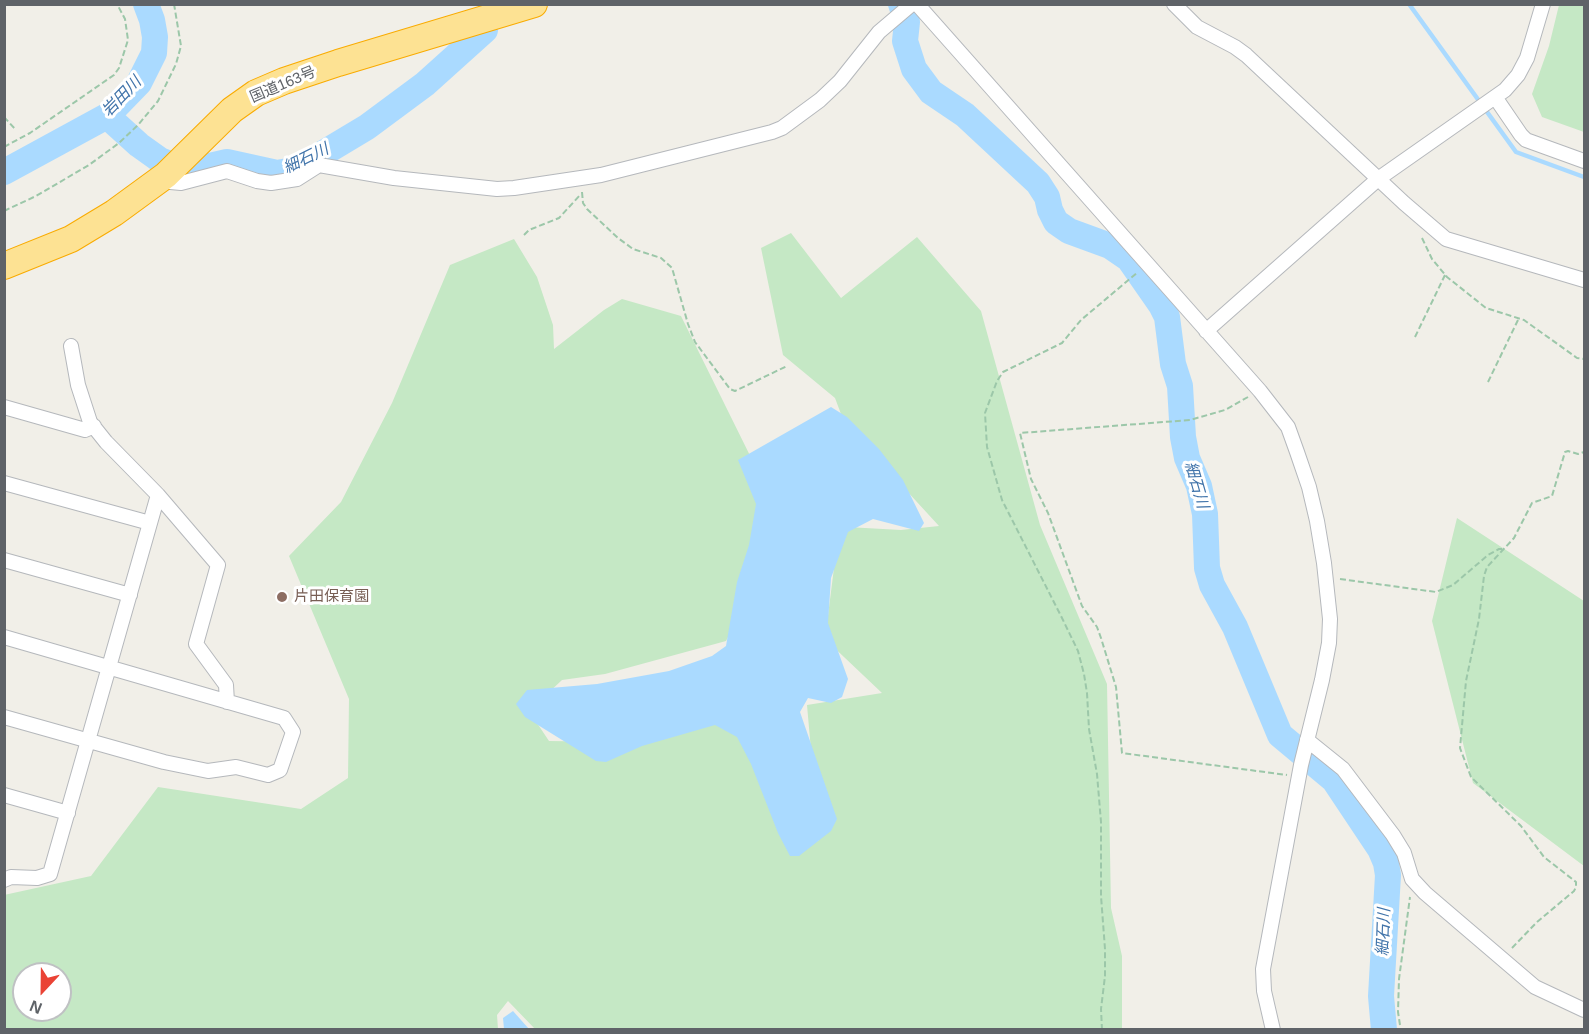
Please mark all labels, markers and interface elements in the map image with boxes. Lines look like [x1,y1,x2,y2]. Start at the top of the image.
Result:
street label: 国道163号 [247,63,319,107]
water label: 岩田川 [98,73,146,121]
water label: 細石川 [280,140,332,178]
water label: 細石川 [1180,459,1212,511]
place label: 片田保育園 [294,588,369,606]
marker: 片田保育園 [275,590,289,604]
water label: 細石川 [1374,908,1394,956]
north arrow [12,962,72,1022]
text: N [27,997,44,1017]

